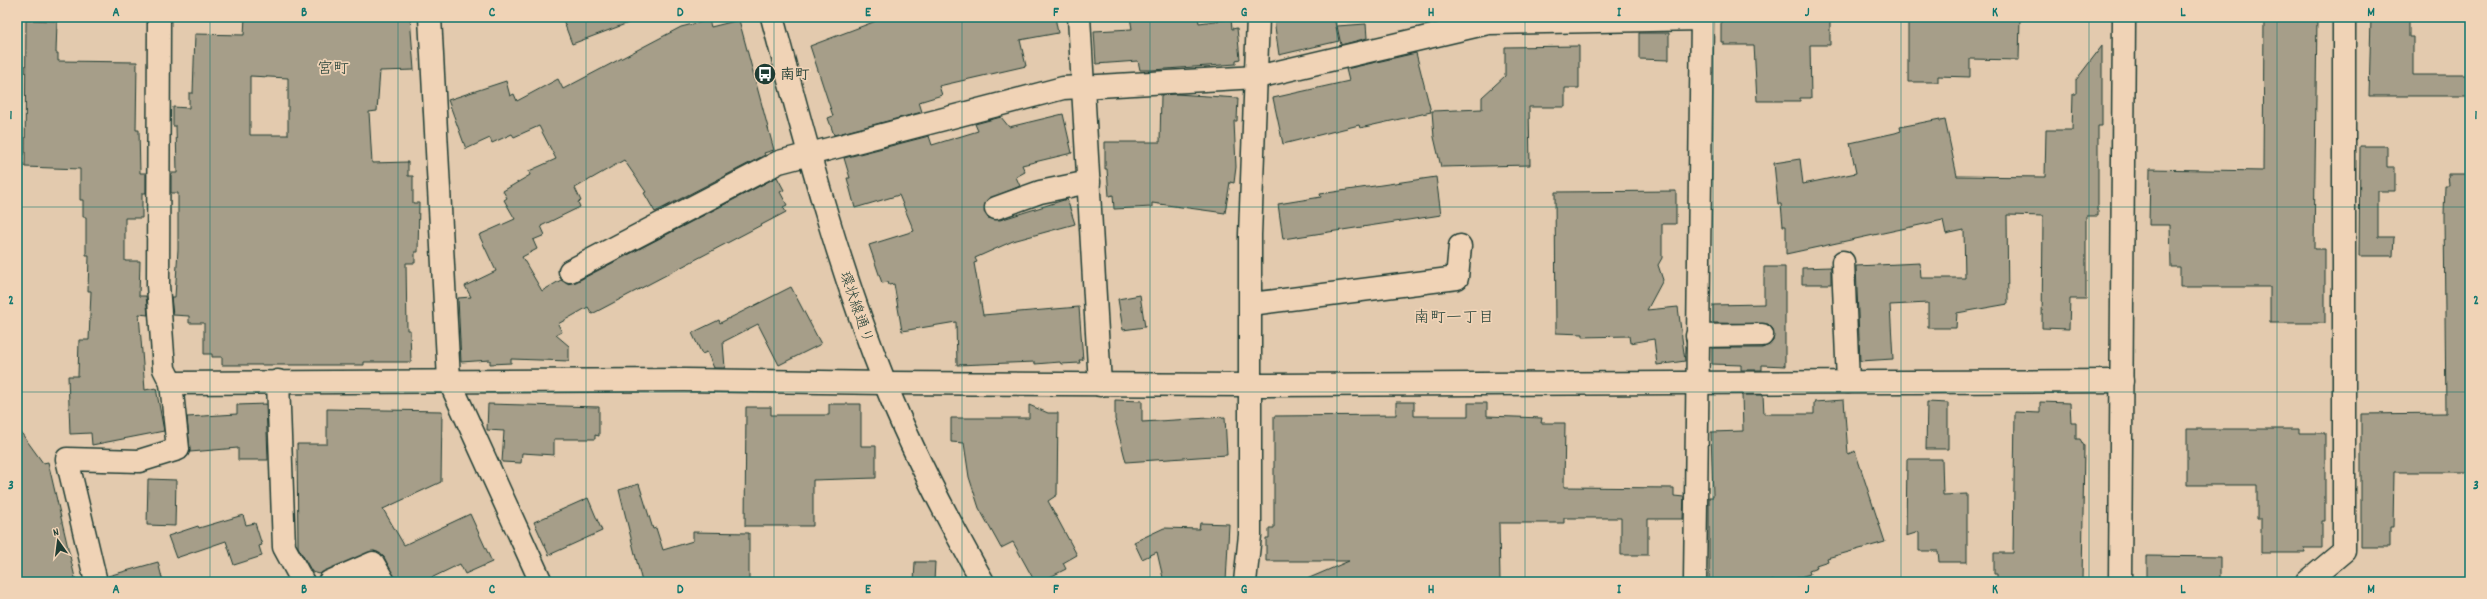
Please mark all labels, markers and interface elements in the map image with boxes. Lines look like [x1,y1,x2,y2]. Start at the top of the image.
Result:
text: A [112,4,120,23]
text: B [301,4,307,23]
text: C [489,4,496,23]
text: D [677,4,684,23]
text: E [865,4,872,23]
text: F [1053,4,1059,23]
text: G [1241,4,1248,23]
text: H [1428,4,1435,23]
text: I [1617,4,1622,23]
text: J [1805,4,1810,23]
text: K [1992,4,1998,23]
text: L [2180,4,2186,23]
text: M [2367,4,2375,23]
district label: 宮町 [317,58,349,81]
bus stop icon: 南町 [752,61,778,87]
place label: 南町 [780,65,810,87]
text: 1 [10,107,13,126]
text: 1 [2475,107,2478,126]
street label: 環状線通り [832,269,878,347]
text: 2 [8,292,14,311]
text: 2 [2473,292,2479,311]
district label: 南町一丁目 [1414,307,1494,330]
text: 3 [8,477,14,496]
text: 3 [2473,477,2479,496]
north arrow [38,521,78,561]
text: N [51,525,61,542]
text: A [112,581,120,599]
text: B [301,581,307,599]
text: C [489,581,496,599]
text: D [677,581,684,599]
text: E [865,581,872,599]
text: F [1053,581,1059,599]
text: G [1241,581,1248,599]
text: H [1428,581,1435,599]
text: I [1617,581,1622,599]
text: J [1805,581,1810,599]
text: K [1992,581,1998,599]
text: L [2180,581,2186,599]
text: M [2367,581,2375,599]

